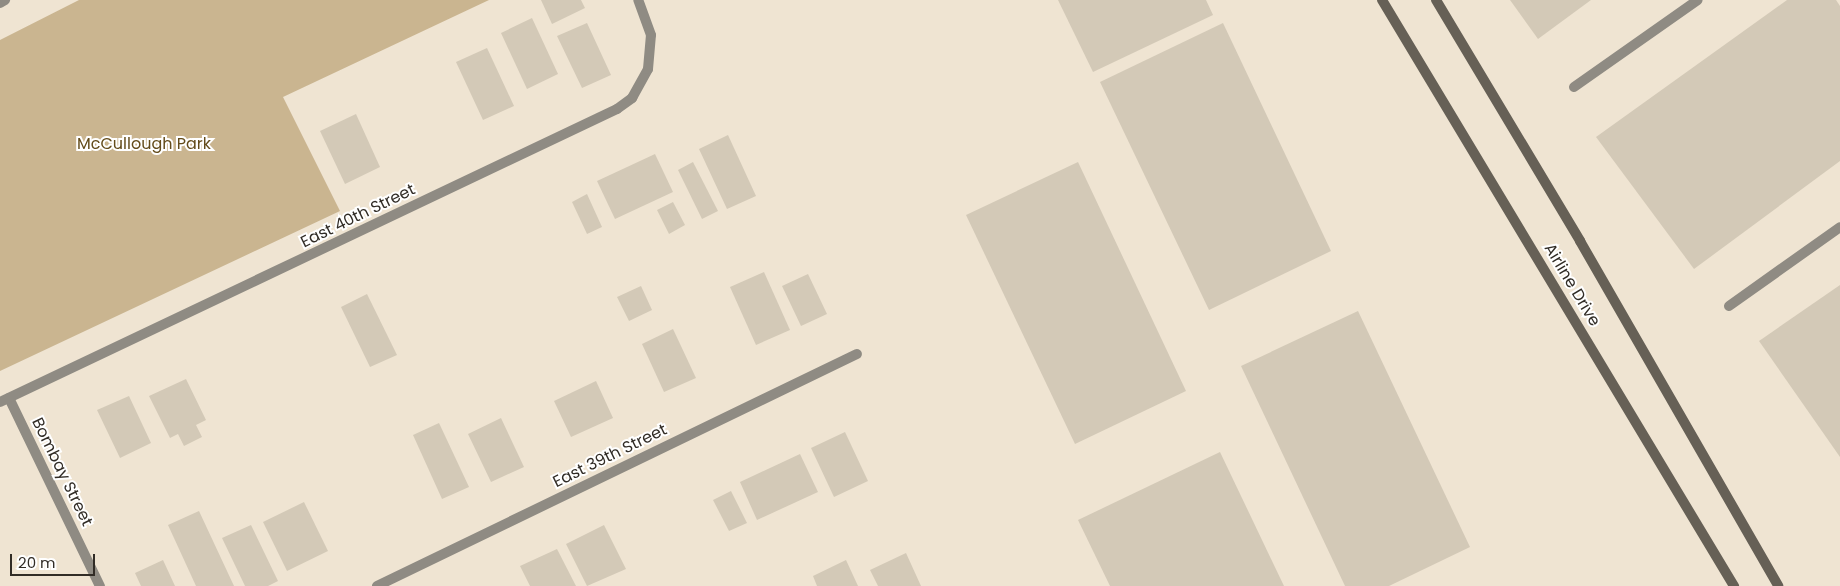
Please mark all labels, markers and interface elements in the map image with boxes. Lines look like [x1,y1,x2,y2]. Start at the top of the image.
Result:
park label: McCullough Park [77,134,211,154]
street label: East 40th Street [298,180,418,252]
street label: Airline Drive [1540,240,1604,330]
street label: Bombay Street [27,415,97,529]
street label: East 39th Street [550,420,670,492]
scale bar [12,544,98,576]
text: 20 m [18,552,56,573]

